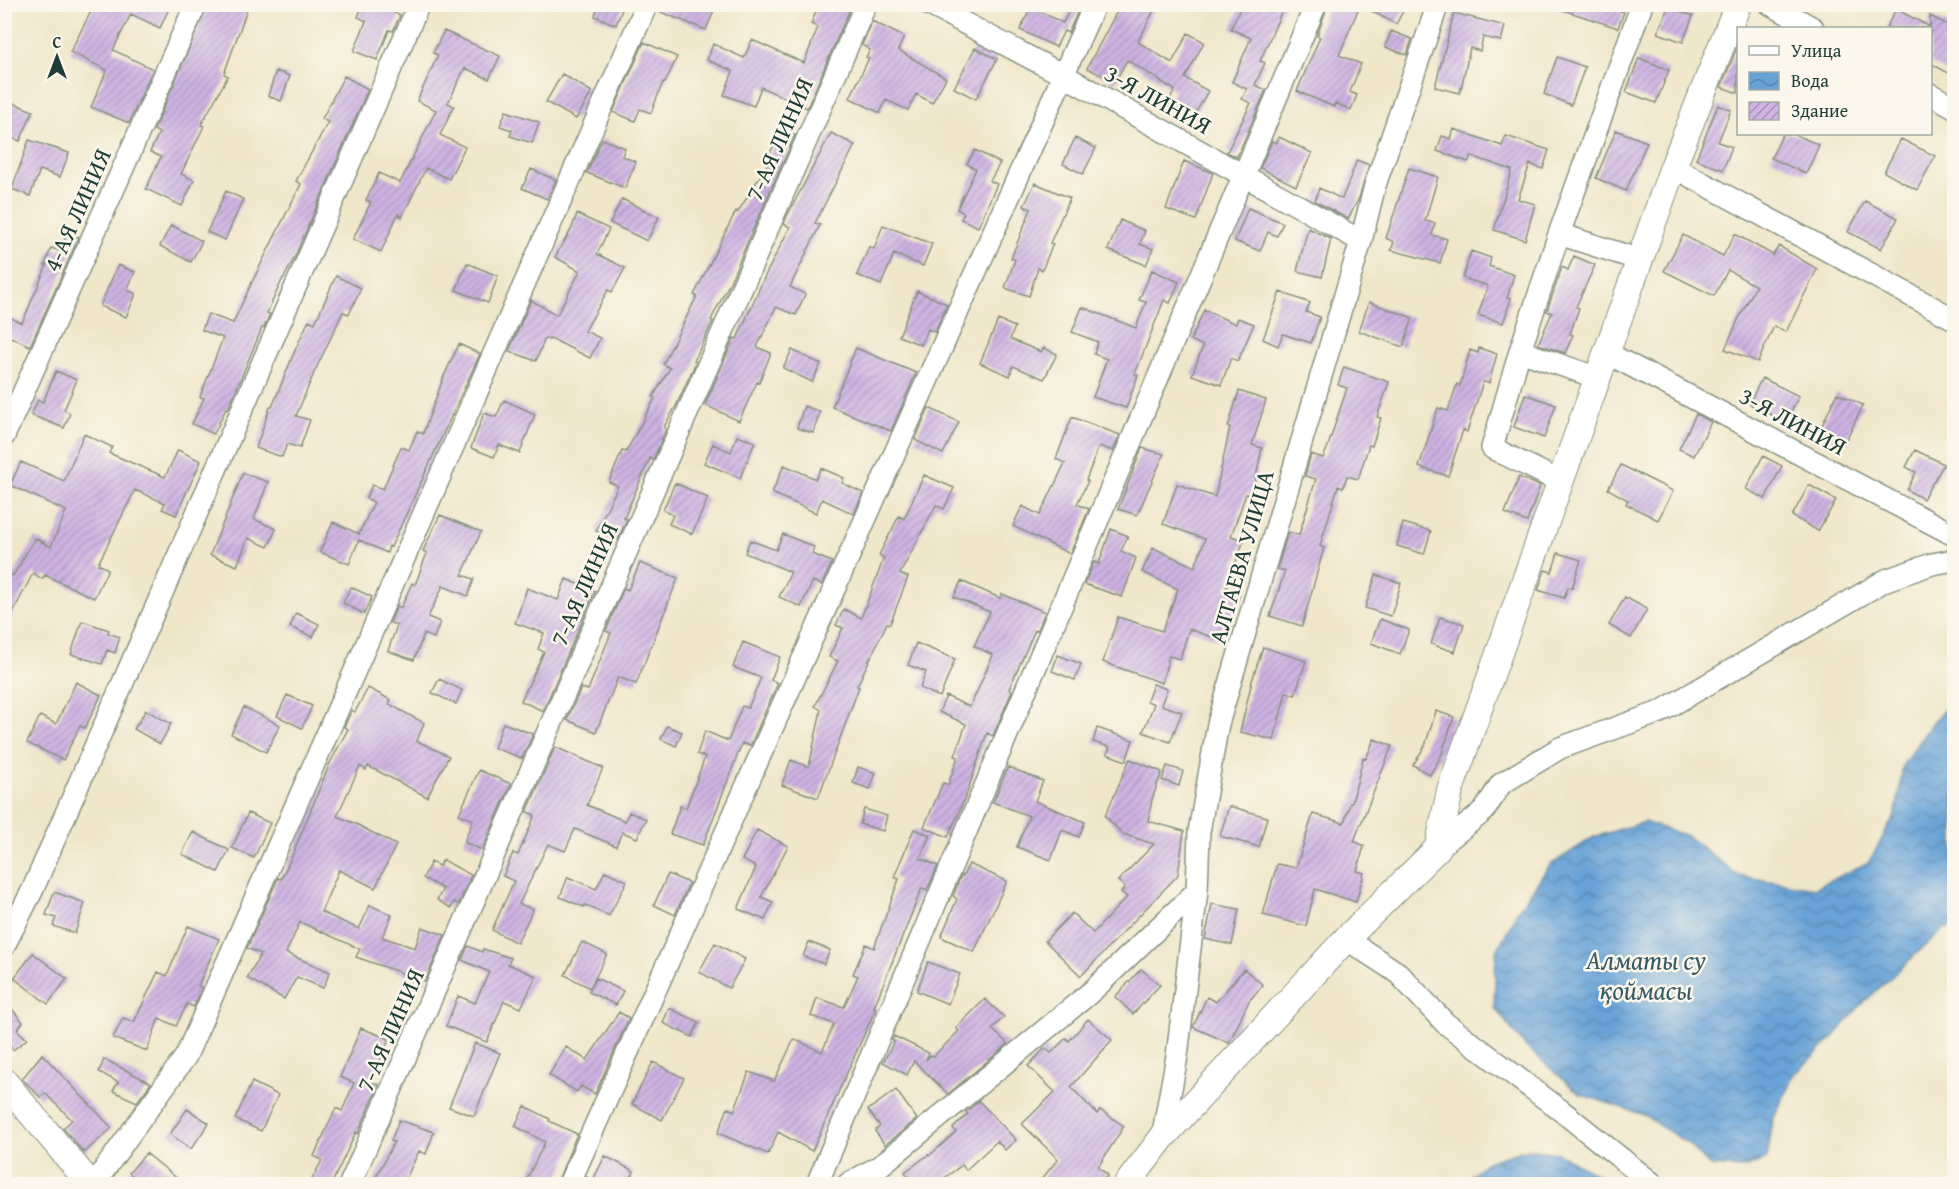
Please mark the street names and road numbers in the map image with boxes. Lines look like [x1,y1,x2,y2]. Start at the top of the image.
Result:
street label: 3-Я ЛИНИЯ [1098,55,1218,143]
street label: 7-АЯ ЛИНИЯ [736,72,822,206]
street label: 4-АЯ ЛИНИЯ [34,143,120,277]
street label: 3-Я ЛИНИЯ [1733,378,1853,464]
street label: АЛТАЕВА УЛИЦА [1199,465,1283,648]
street label: 7-АЯ ЛИНИЯ [541,517,627,651]
street label: 7-АЯ ЛИНИЯ [347,963,433,1097]

